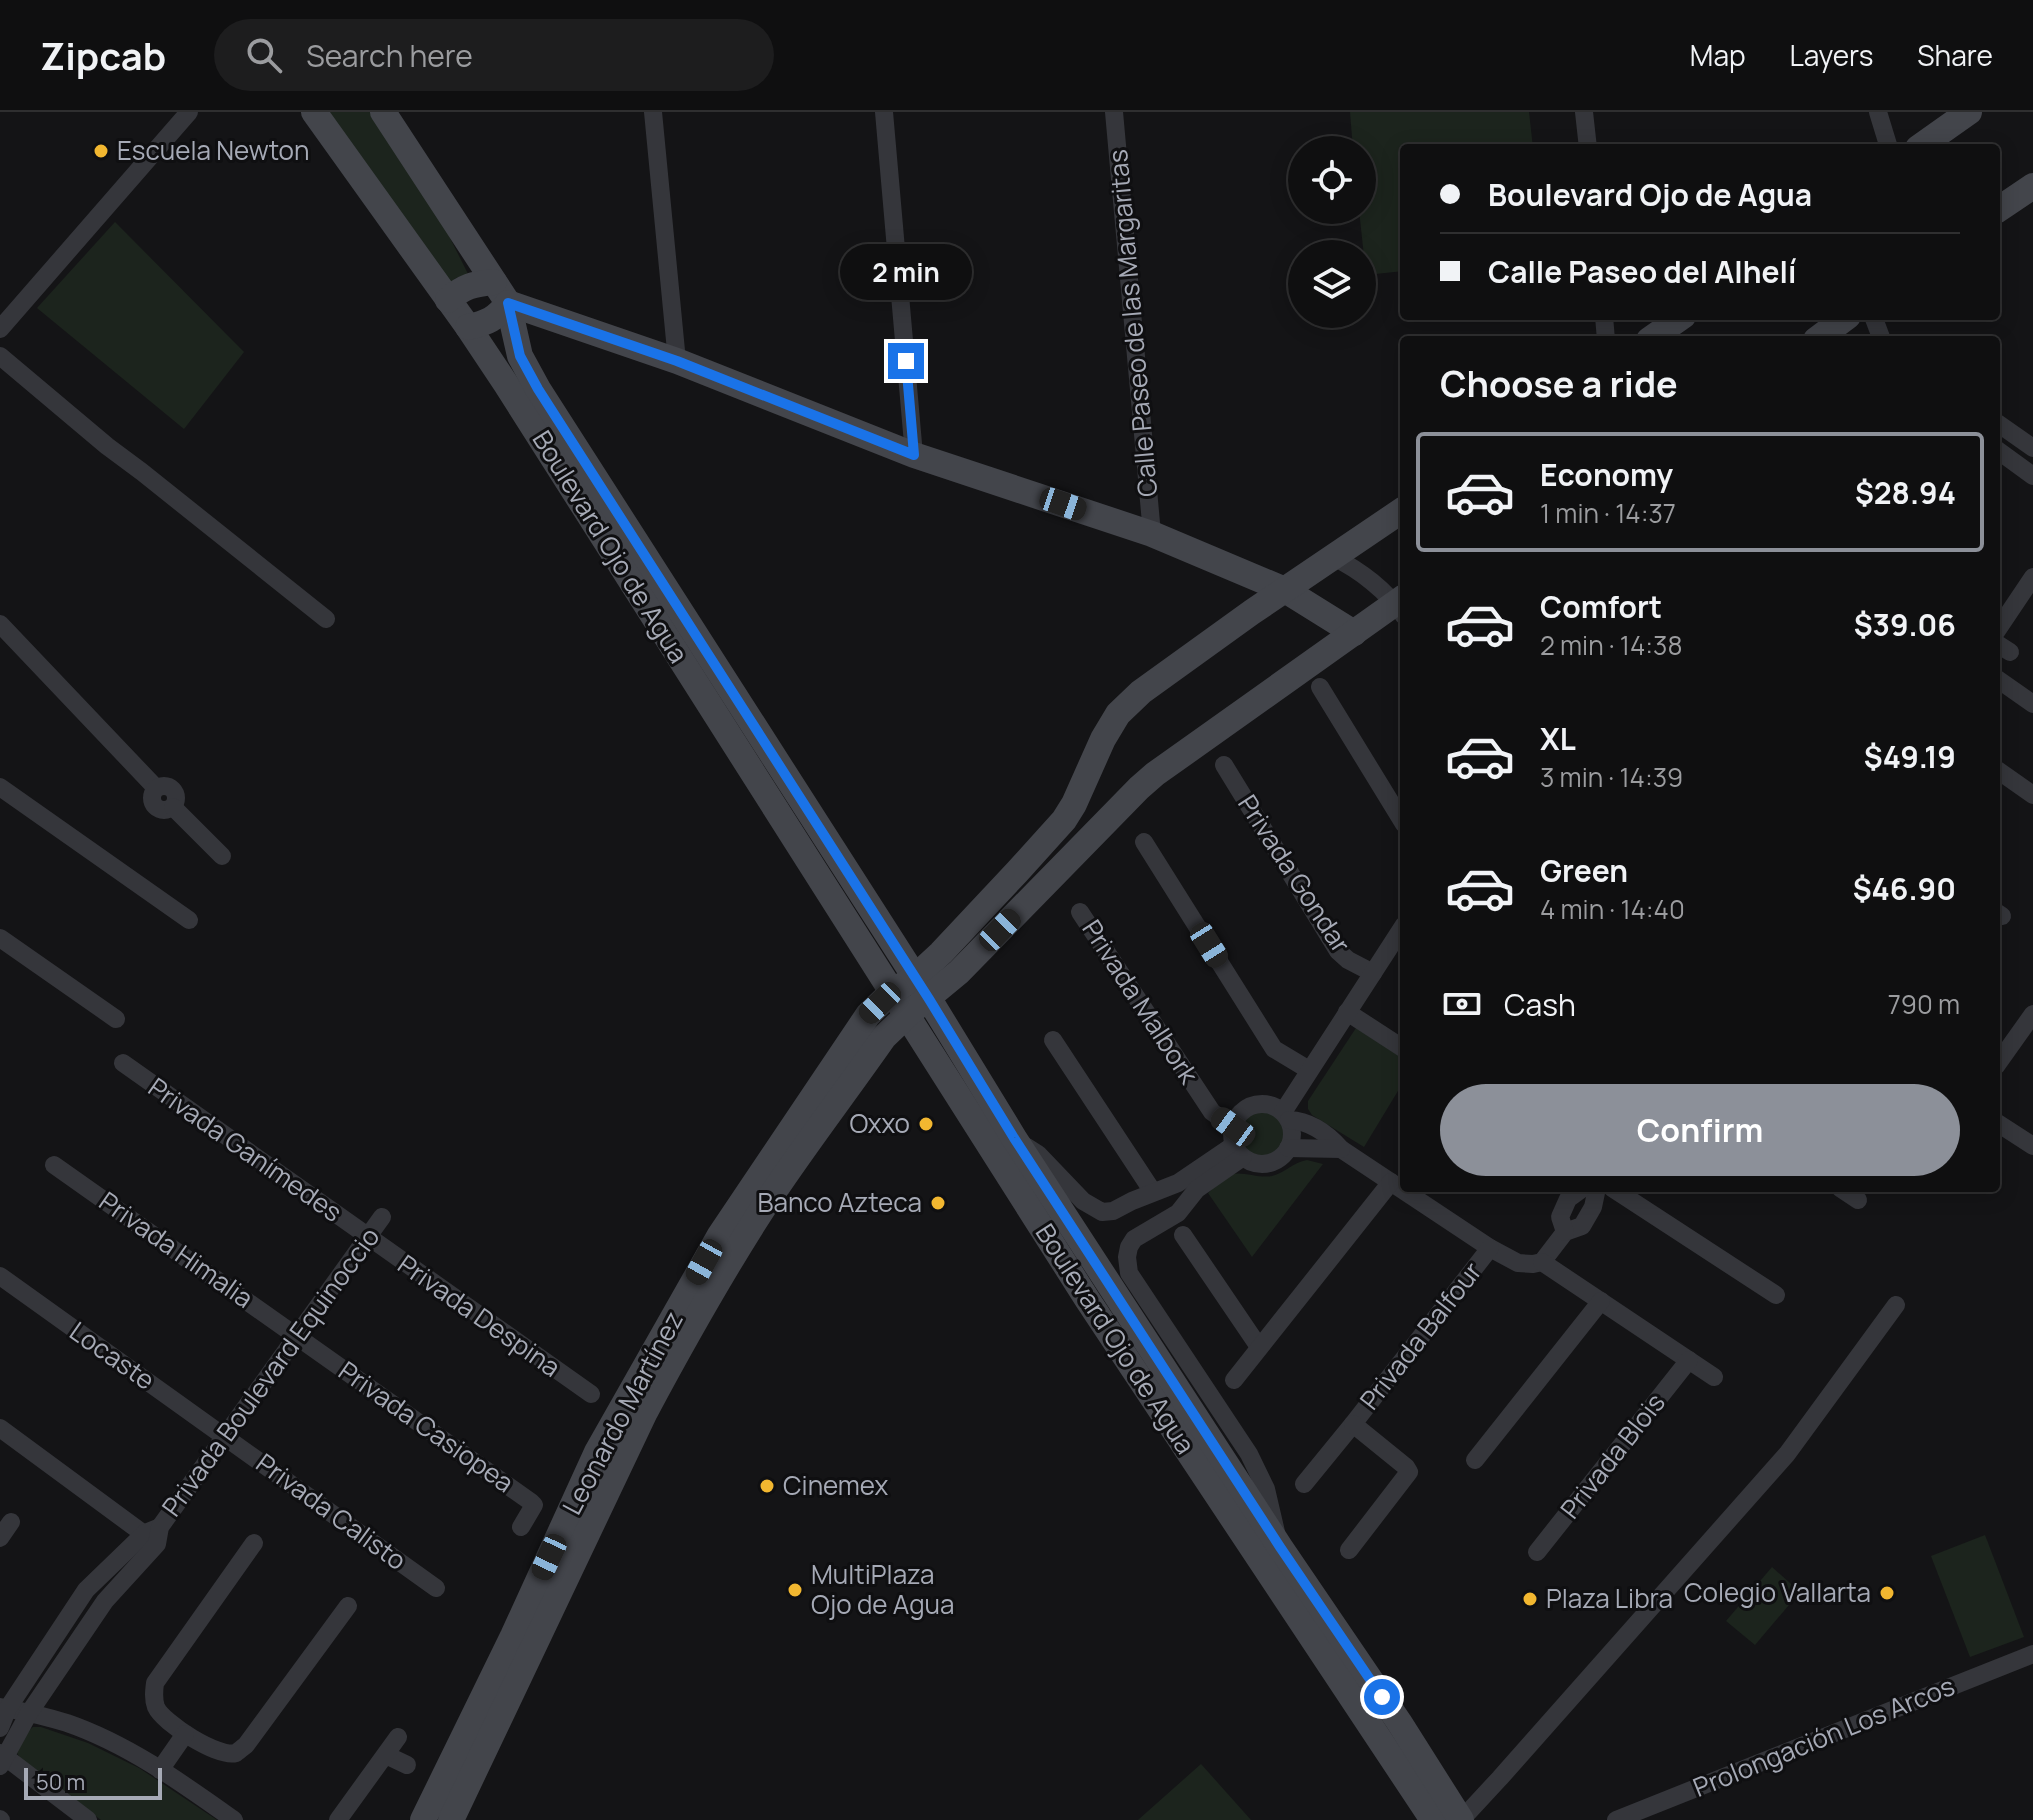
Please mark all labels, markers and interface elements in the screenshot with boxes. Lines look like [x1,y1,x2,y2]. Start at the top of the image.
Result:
search box [214,19,774,91]
text: Zipcab [40,29,166,81]
icon: search [242,33,286,77]
text: Search here [306,35,473,76]
text: Map [1690,36,1746,74]
text: Layers [1790,36,1873,74]
text: Share [1917,36,1993,74]
place label: Escuela Newton [117,132,309,168]
map controls [1288,136,1376,328]
button: locate [1288,136,1376,224]
marker: Escuela Newton [92,142,110,160]
street label: Calle Paseo de las Margaritas [1099,148,1165,498]
text: Boulevard Ojo de Agua [1488,174,1812,215]
button: layers [1288,240,1376,328]
callout: 2 min [840,245,972,301]
text: Calle Paseo del Alhelí [1488,251,1796,292]
text: 2 min [872,254,940,290]
route end [888,343,924,379]
text: Choose a ride [1440,359,1678,408]
street label: Boulevard Ojo de Agua [525,423,697,669]
text: Economy [1540,454,1673,495]
icon: car [1444,456,1516,528]
text: $28.94 [1855,472,1956,513]
car [1036,485,1090,523]
text: 1 min · 14:37 [1540,495,1676,531]
text: Comfort [1540,586,1662,627]
icon: car [1444,588,1516,660]
text: $39.06 [1854,604,1956,645]
text: 2 min · 14:38 [1540,627,1683,663]
text: XL [1540,718,1576,759]
icon: car [1444,720,1516,792]
text: $49.19 [1864,736,1956,777]
text: 3 min · 14:39 [1540,759,1683,795]
street label: Privada Gondar [1230,788,1359,959]
text: Green [1540,850,1628,891]
icon: car [1444,852,1516,924]
text: $46.90 [1853,868,1956,909]
text: 4 min · 14:40 [1540,891,1685,927]
car [975,904,1025,956]
street label: Privada Malbork [1074,913,1208,1091]
car [1186,918,1232,972]
car [854,978,906,1028]
icon: cash [1440,982,1484,1026]
text: Cash [1504,984,1576,1025]
text: 790 m [1888,986,1960,1022]
street label: Privada Ganímedes [142,1069,350,1230]
button: Confirm [1440,1084,1960,1176]
car [1207,1103,1259,1151]
place label: Oxxo [849,1105,910,1141]
marker: Oxxo [917,1115,935,1133]
street label: Privada Himalia [93,1183,261,1316]
place label: Banco Azteca [758,1184,922,1220]
marker: Banco Azteca [929,1194,947,1212]
street label: Boulevard Ojo de Agua [1028,1216,1204,1460]
street label: Privada Boulevard Equinoccio [153,1220,387,1523]
car [682,1235,726,1289]
street label: Privada Despina [391,1246,568,1385]
street label: Privada Balfour [1351,1254,1489,1417]
street label: Leonardo Martínez [553,1305,691,1520]
street label: Locaste [63,1313,162,1397]
street label: Privada Casiopea [332,1352,521,1500]
street label: Privada Blois [1552,1385,1673,1526]
street label: Privada Calisto [249,1445,414,1578]
place label: Cinemex [783,1467,888,1503]
marker: Cinemex [758,1477,776,1495]
car [528,1530,570,1584]
place label: MultiPlaza Ojo de Agua [811,1556,954,1622]
place label: Colegio Vallarta [1684,1574,1871,1610]
place label: Plaza Libra [1546,1580,1673,1616]
marker: MultiPlaza Ojo de Agua [786,1581,804,1599]
marker: Colegio Vallarta [1878,1584,1896,1602]
marker: Plaza Libra [1521,1590,1539,1608]
street label: Prolongación Los Arcos [1688,1667,1960,1805]
route start [1364,1679,1400,1715]
scale bar [24,1764,162,1800]
text: 50 m [36,1767,85,1797]

